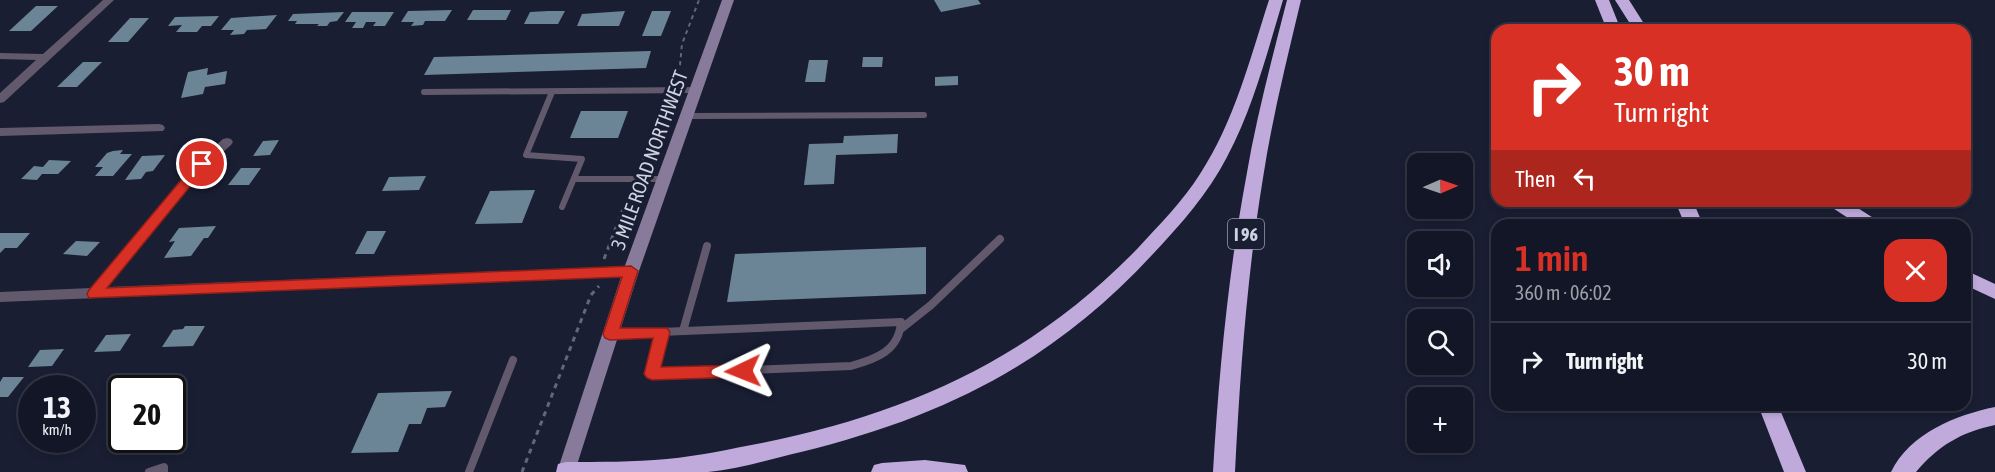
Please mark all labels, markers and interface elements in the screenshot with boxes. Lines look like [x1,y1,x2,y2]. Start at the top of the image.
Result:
text: 30 m [1614,47,1689,95]
icon: right [1515,48,1593,126]
street label: 3 MILE ROAD NORTHWEST [606,67,692,253]
text: Turn right [1614,97,1709,128]
pin [176,138,227,189]
icon: arrive [185,147,218,180]
north arrow [1407,153,1473,219]
map controls [1407,153,1473,453]
icon: left [1568,162,1601,195]
text: Then [1515,166,1556,192]
road number: I 96 [1228,219,1264,249]
button: sound [1407,231,1473,297]
text: 1 min [1515,237,1589,279]
button: close [1884,239,1947,302]
text: 360 m · 06:02 [1515,281,1612,304]
button: search [1407,309,1473,375]
position arrow [711,339,775,403]
icon: right [1515,345,1548,378]
text: Turn right [1566,348,1643,374]
text: 30 m [1907,348,1947,374]
speed limit sign: 20 [108,375,186,453]
button: + [1407,387,1473,453]
text: 13 [43,390,71,424]
text: km/h [42,421,72,438]

